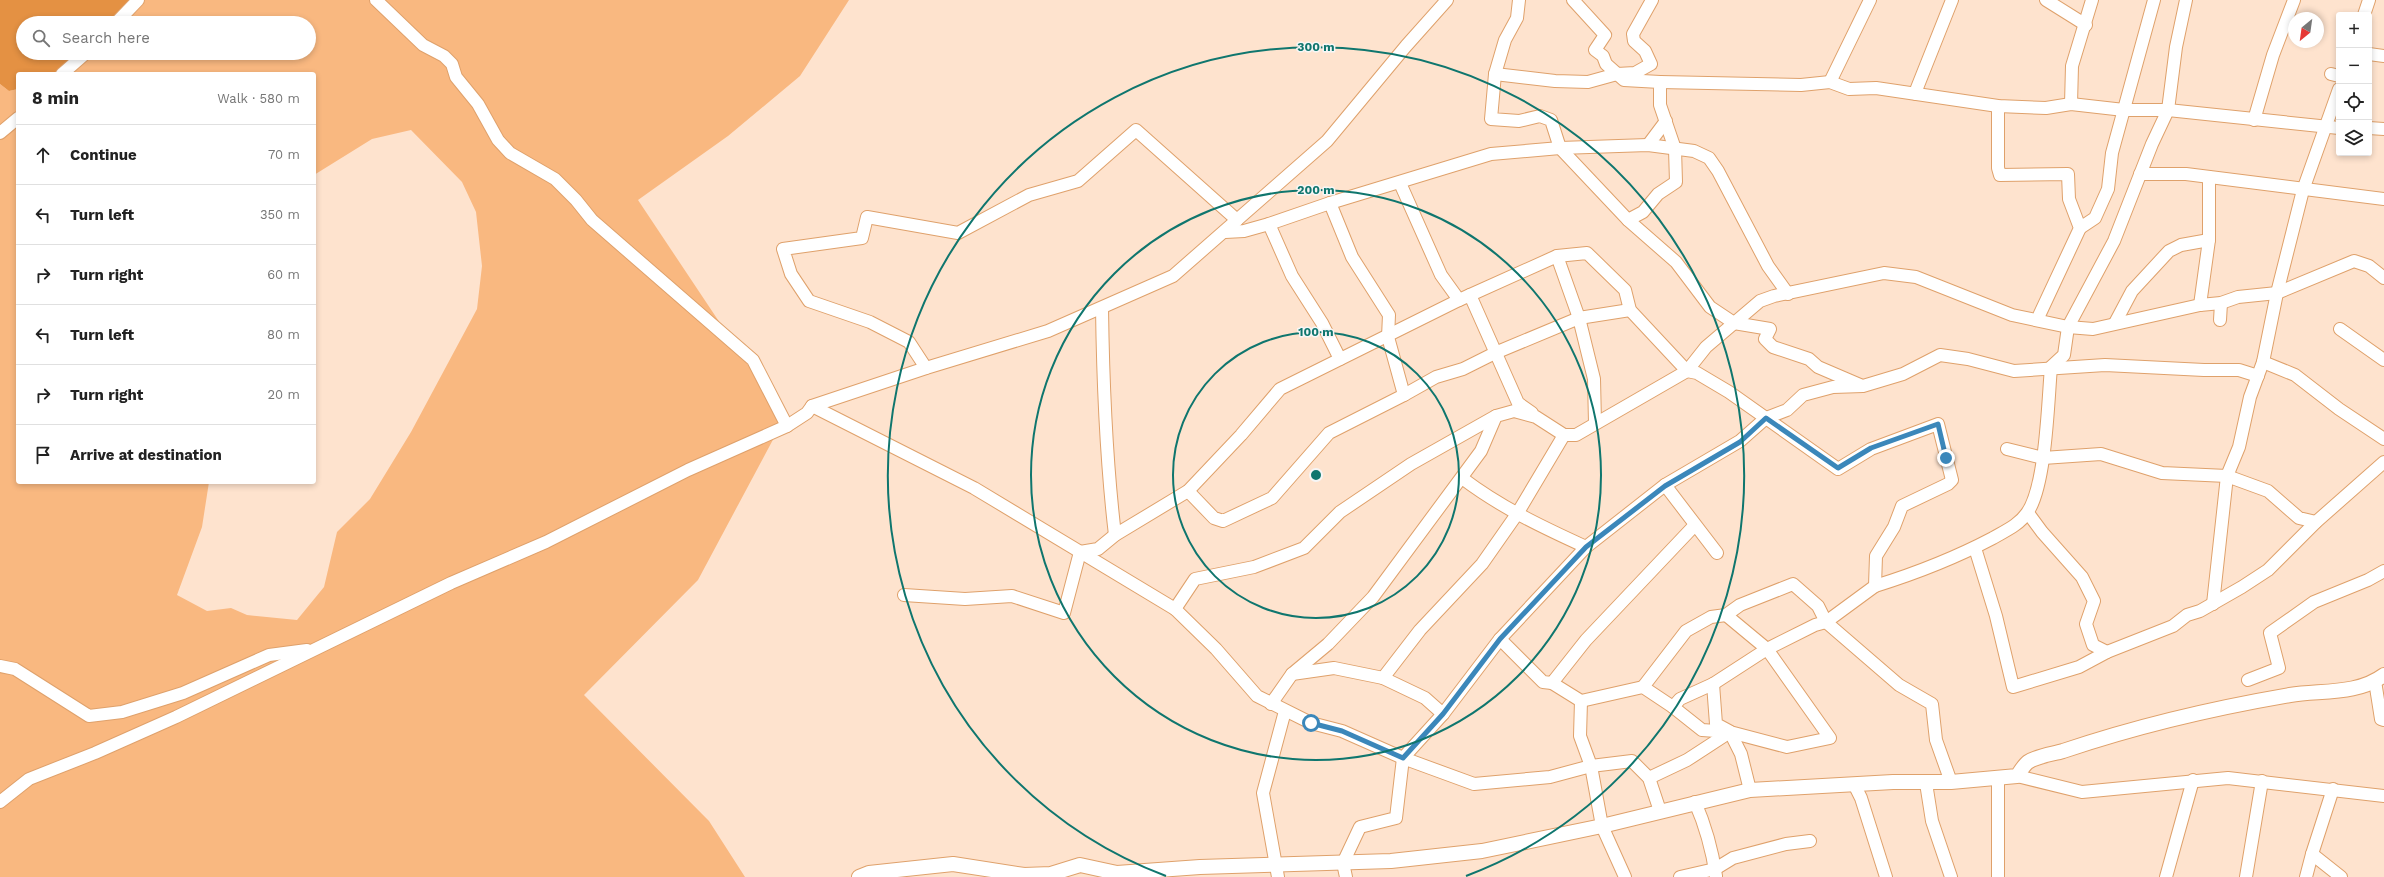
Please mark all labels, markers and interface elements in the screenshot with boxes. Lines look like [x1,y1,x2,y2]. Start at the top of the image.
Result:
north arrow [2288,12,2324,48]
map controls [2336,12,2372,156]
button: + [2336,12,2372,48]
search box [16,16,316,60]
icon: search [30,27,52,49]
text: Search here [62,29,150,47]
text: 300 m [1297,40,1335,54]
button: − [2336,48,2372,84]
button: locate [2336,84,2372,120]
text: 8 min [32,88,79,108]
text: Walk · 580 m [217,91,300,106]
button: layers [2336,120,2372,156]
icon: ahead [32,144,54,166]
text: Continue [70,146,137,164]
text: 70 m [268,147,300,162]
text: 200 m [1297,183,1335,197]
icon: left [32,204,54,226]
text: Turn left [70,206,134,224]
text: 350 m [260,207,300,222]
icon: right [32,264,54,286]
text: Turn right [70,266,143,284]
text: 60 m [267,267,300,282]
icon: left [32,324,54,346]
text: 100 m [1298,325,1334,339]
text: Turn left [70,326,134,344]
text: 80 m [267,327,300,342]
icon: right [32,384,54,406]
text: Turn right [70,386,143,404]
text: 20 m [268,387,300,402]
icon: arrive [32,444,54,466]
text: Arrive at destination [70,446,222,464]
route end [1937,449,1955,467]
centre of rings [1309,468,1323,482]
route start [1302,714,1320,732]

